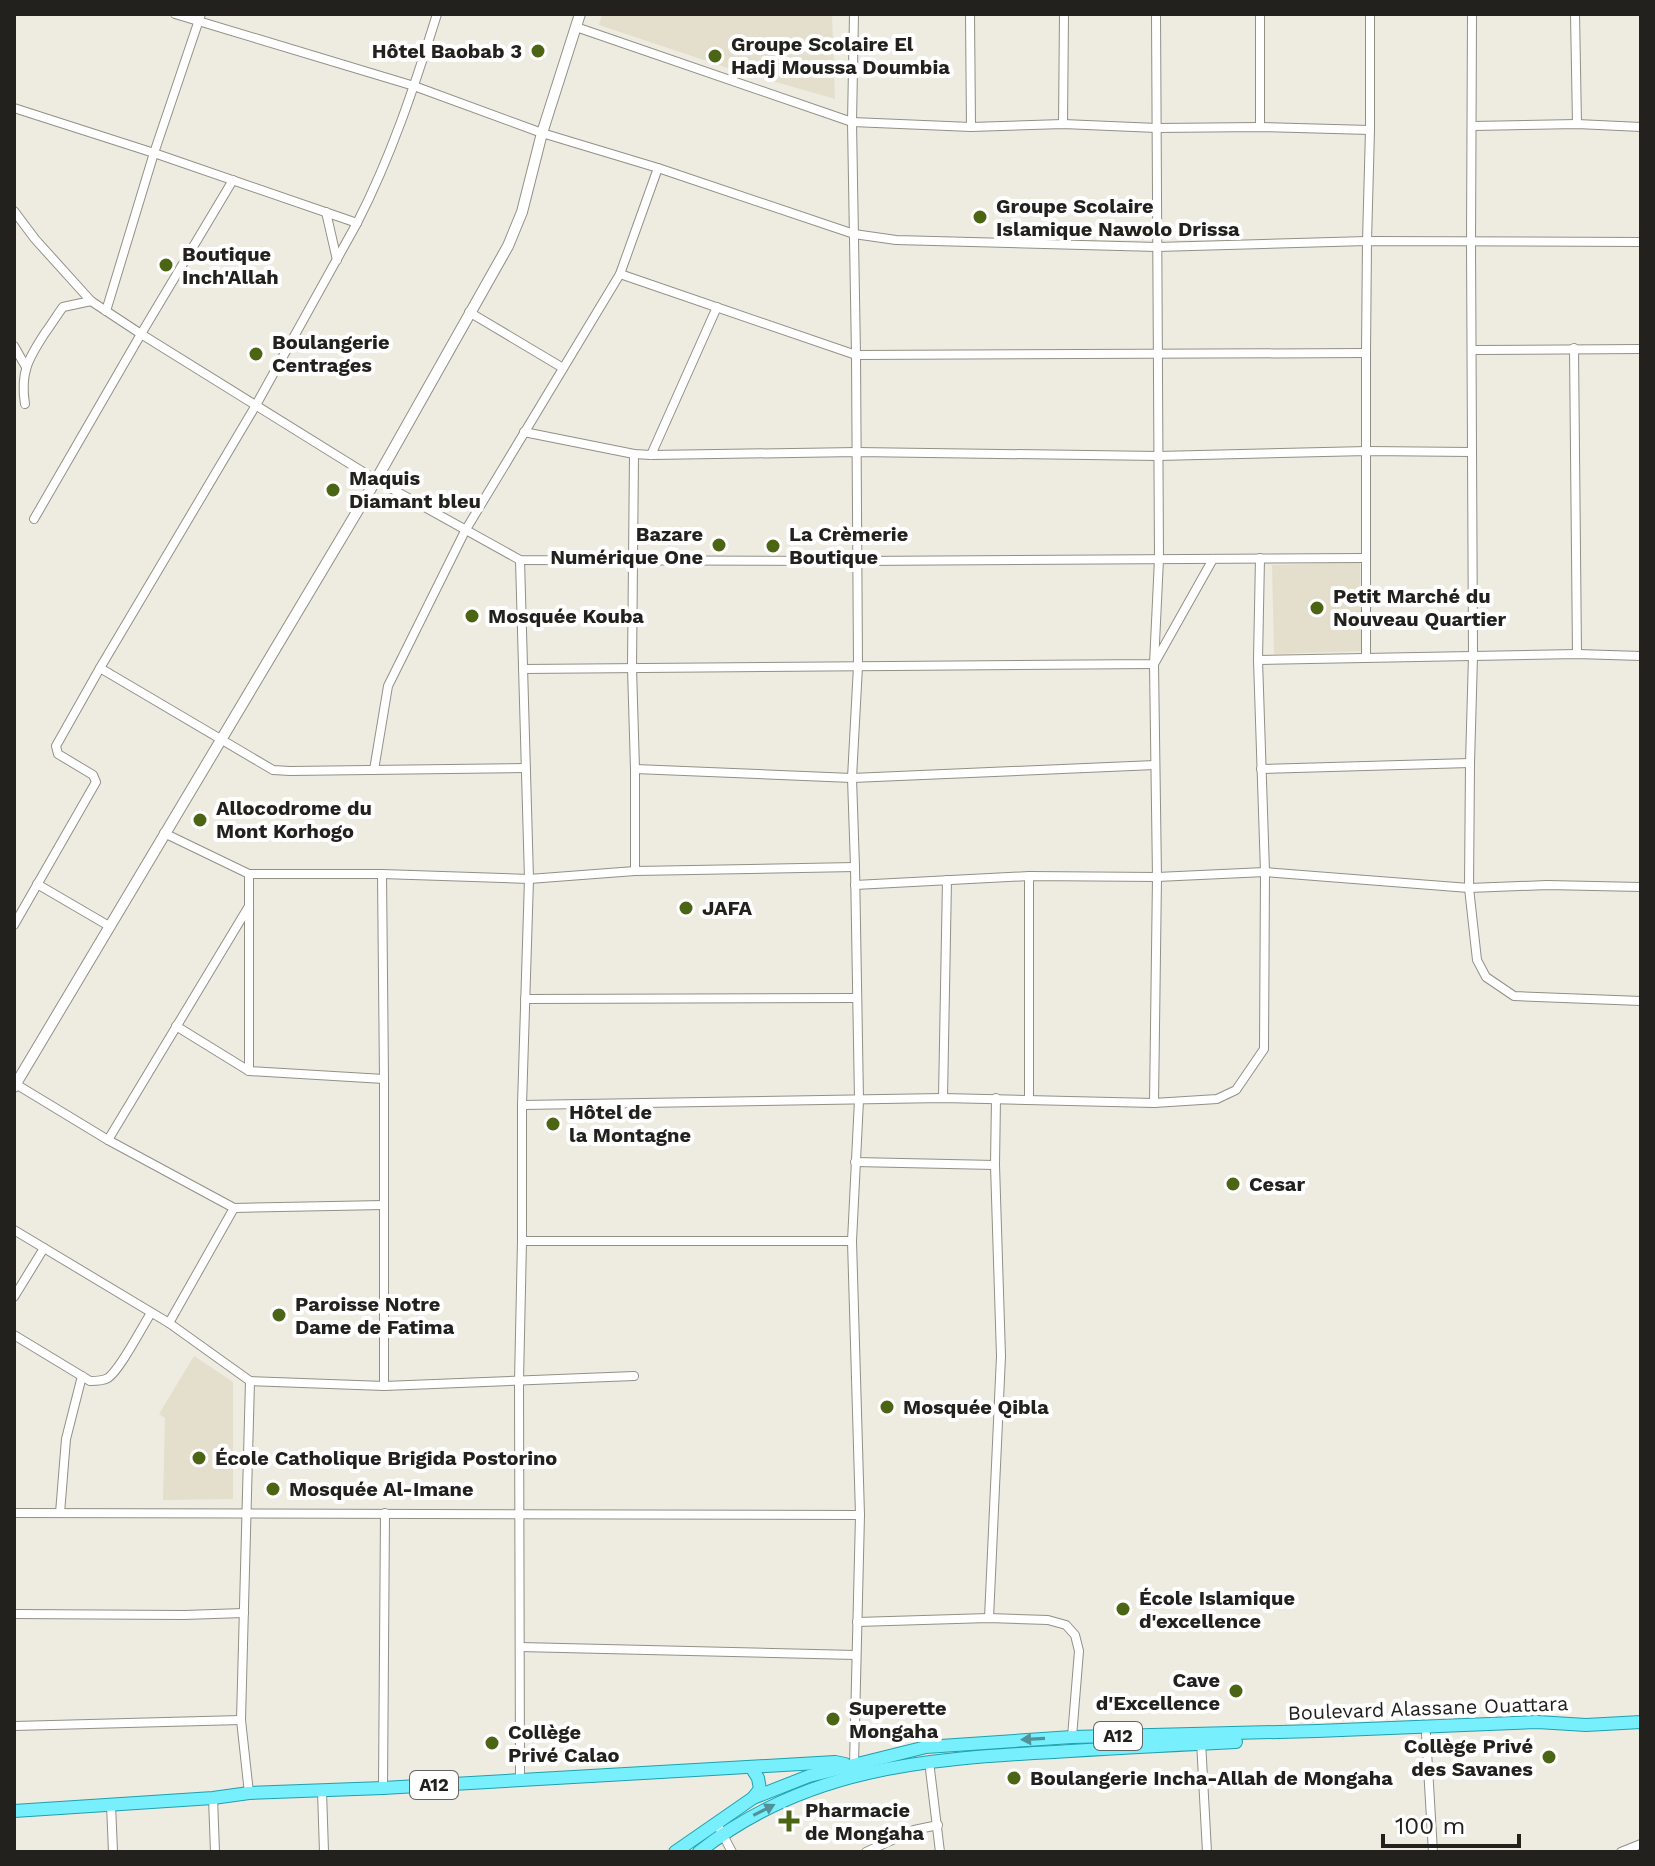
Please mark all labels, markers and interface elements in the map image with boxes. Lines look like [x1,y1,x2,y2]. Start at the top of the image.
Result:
place label: Groupe Scolaire El Hadj Moussa Doumbia [731,32,950,79]
place label: Hôtel Baobab 3 [372,39,522,63]
marker: Hôtel Baobab 3 [529,42,547,60]
marker: Groupe Scolaire El Hadj Moussa Doumbia [706,47,724,65]
place label: Groupe Scolaire Islamique Nawolo Drissa [996,194,1240,241]
marker: Groupe Scolaire Islamique Nawolo Drissa [971,208,989,226]
place label: Boutique Inch'Allah [182,242,279,289]
marker: Boutique Inch'Allah [157,256,175,274]
place label: Boulangerie Centrages [272,330,390,377]
marker: Boulangerie Centrages [247,345,265,363]
place label: Maquis Diamant bleu [349,466,481,513]
marker: Maquis Diamant bleu [324,481,342,499]
place label: Bazare Numérique One [550,522,703,569]
place label: La Crèmerie Boutique [789,522,908,569]
marker: Bazare Numérique One [710,536,728,554]
marker: La Crèmerie Boutique [764,537,782,555]
place label: Petit Marché du Nouveau Quartier [1333,584,1507,631]
marker: Petit Marché du Nouveau Quartier [1308,599,1326,617]
place label: Mosquée Kouba [488,604,644,628]
marker: Mosquée Kouba [463,607,481,625]
place label: Allocodrome du Mont Korhogo [216,796,372,843]
marker: Allocodrome du Mont Korhogo [191,811,209,829]
place label: JAFA [702,896,752,920]
marker: JAFA [677,899,695,917]
place label: Hôtel de la Montagne [569,1100,691,1147]
marker: Hôtel de la Montagne [544,1115,562,1133]
place label: Cesar [1249,1172,1305,1196]
marker: Cesar [1224,1175,1242,1193]
place label: Paroisse Notre Dame de Fatima [295,1292,455,1339]
marker: Paroisse Notre Dame de Fatima [270,1306,288,1324]
place label: Mosquée Qibla [903,1395,1049,1419]
marker: Mosquée Qibla [878,1398,896,1416]
place label: École Catholique Brigida Postorino [215,1446,557,1470]
marker: École Catholique Brigida Postorino [190,1449,208,1467]
place label: Mosquée Al-Imane [289,1477,474,1501]
marker: Mosquée Al-Imane [264,1480,282,1498]
place label: École Islamique d'excellence [1139,1586,1295,1633]
marker: École Islamique d'excellence [1114,1600,1132,1618]
place label: Cave d'Excellence [1096,1668,1220,1715]
marker: Cave d'Excellence [1227,1682,1245,1700]
street label: Boulevard Alassane Ouattara [1287,1691,1569,1725]
place label: Superette Mongaha [849,1696,947,1743]
marker: Superette Mongaha [824,1710,842,1728]
place label: Collège Privé Calao [508,1720,620,1767]
road number: A12 [1094,1722,1142,1750]
one-way arrow [1020,1733,1045,1746]
marker: Collège Privé Calao [483,1734,501,1752]
place label: Collège Privé des Savanes [1404,1734,1533,1781]
marker: Collège Privé des Savanes [1540,1748,1558,1766]
place label: Boulangerie Incha-Allah de Mongaha [1030,1766,1393,1790]
marker: Boulangerie Incha-Allah de Mongaha [1005,1769,1023,1787]
road number: A12 [410,1771,458,1799]
place label: Pharmacie de Mongaha [805,1798,925,1845]
scale bar [1383,1798,1519,1848]
one-way arrow [753,1804,776,1817]
marker: Pharmacie de Mongaha [780,1812,798,1830]
text: 100 m [1395,1812,1465,1840]

